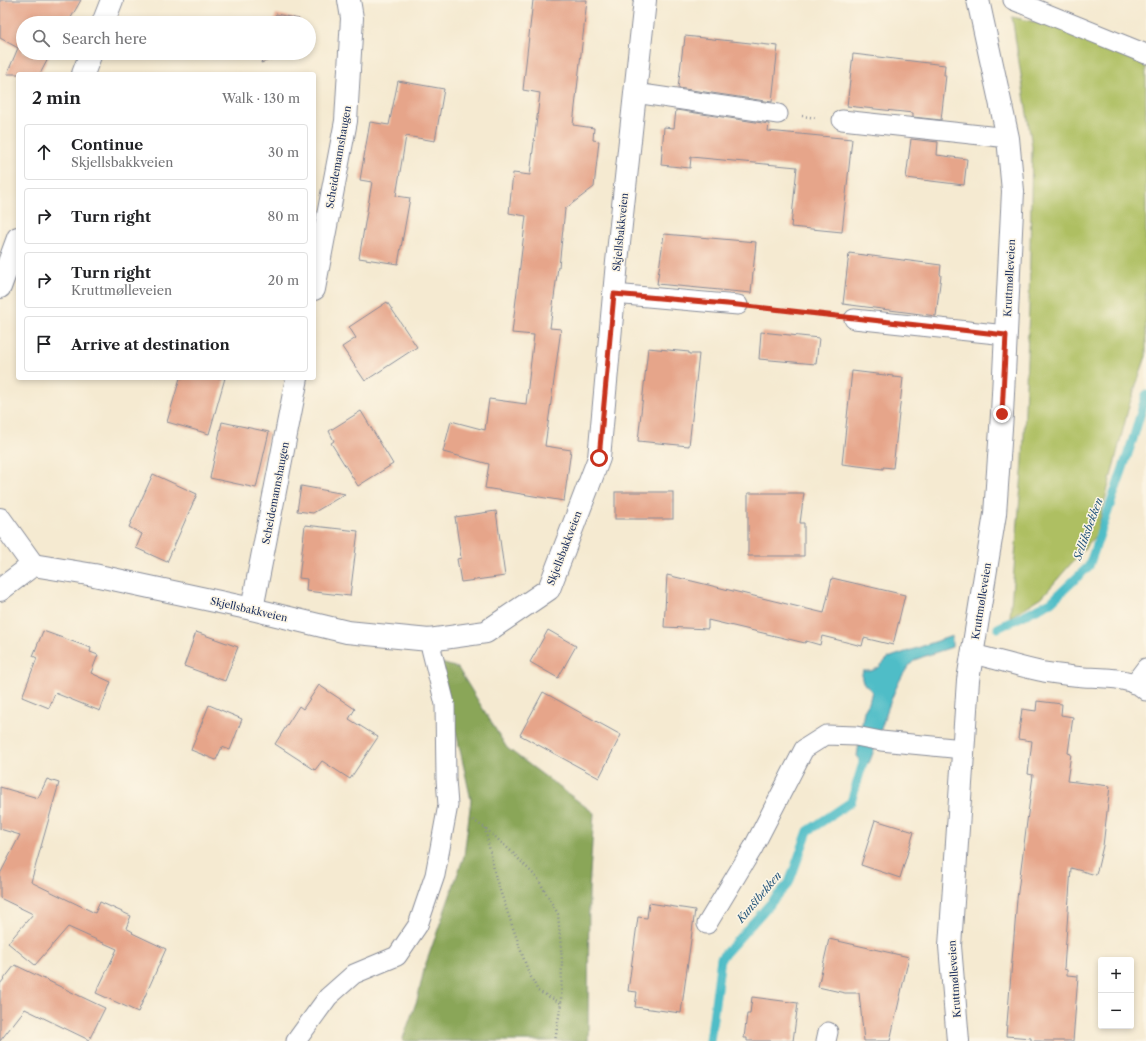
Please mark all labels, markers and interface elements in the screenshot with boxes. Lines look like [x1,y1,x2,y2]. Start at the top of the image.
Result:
search box [16,16,316,60]
icon: search [30,27,52,49]
text: Search here [62,29,147,48]
text: 2 min [32,88,81,108]
text: Walk · 130 m [222,90,300,106]
street label: Scheidemannshaugen [323,104,354,209]
text: Continue [71,135,143,154]
icon: ahead [33,141,55,163]
text: 30 m [268,144,299,160]
text: Skjellsbakkveien [71,154,173,170]
street label: Skjellsbakkveien [610,191,631,272]
icon: right [33,205,55,227]
text: Turn right [71,207,151,226]
text: 80 m [267,208,299,224]
street label: Kruttmølleveien [1001,238,1018,317]
text: Turn right [71,263,151,282]
icon: right [33,269,55,291]
text: 20 m [268,272,299,288]
text: Kruttmølleveien [71,282,172,298]
icon: arrive [33,333,55,355]
text: Arrive at destination [71,335,230,354]
route end [993,405,1011,423]
street label: Scheidemannshaugen [259,440,292,545]
route start [590,449,608,467]
water label: Selliksbekken [1070,496,1106,563]
street label: Skjellsbakkveien [544,508,585,587]
street label: Kruttmølleveien [969,561,994,641]
street label: Skjellsbakkveien [209,594,289,625]
water label: Kunstbekken [733,868,785,926]
street label: Kruttmølleveien [945,939,964,1018]
map controls [1098,957,1134,1029]
button: + [1098,957,1134,993]
button: − [1098,993,1134,1029]

